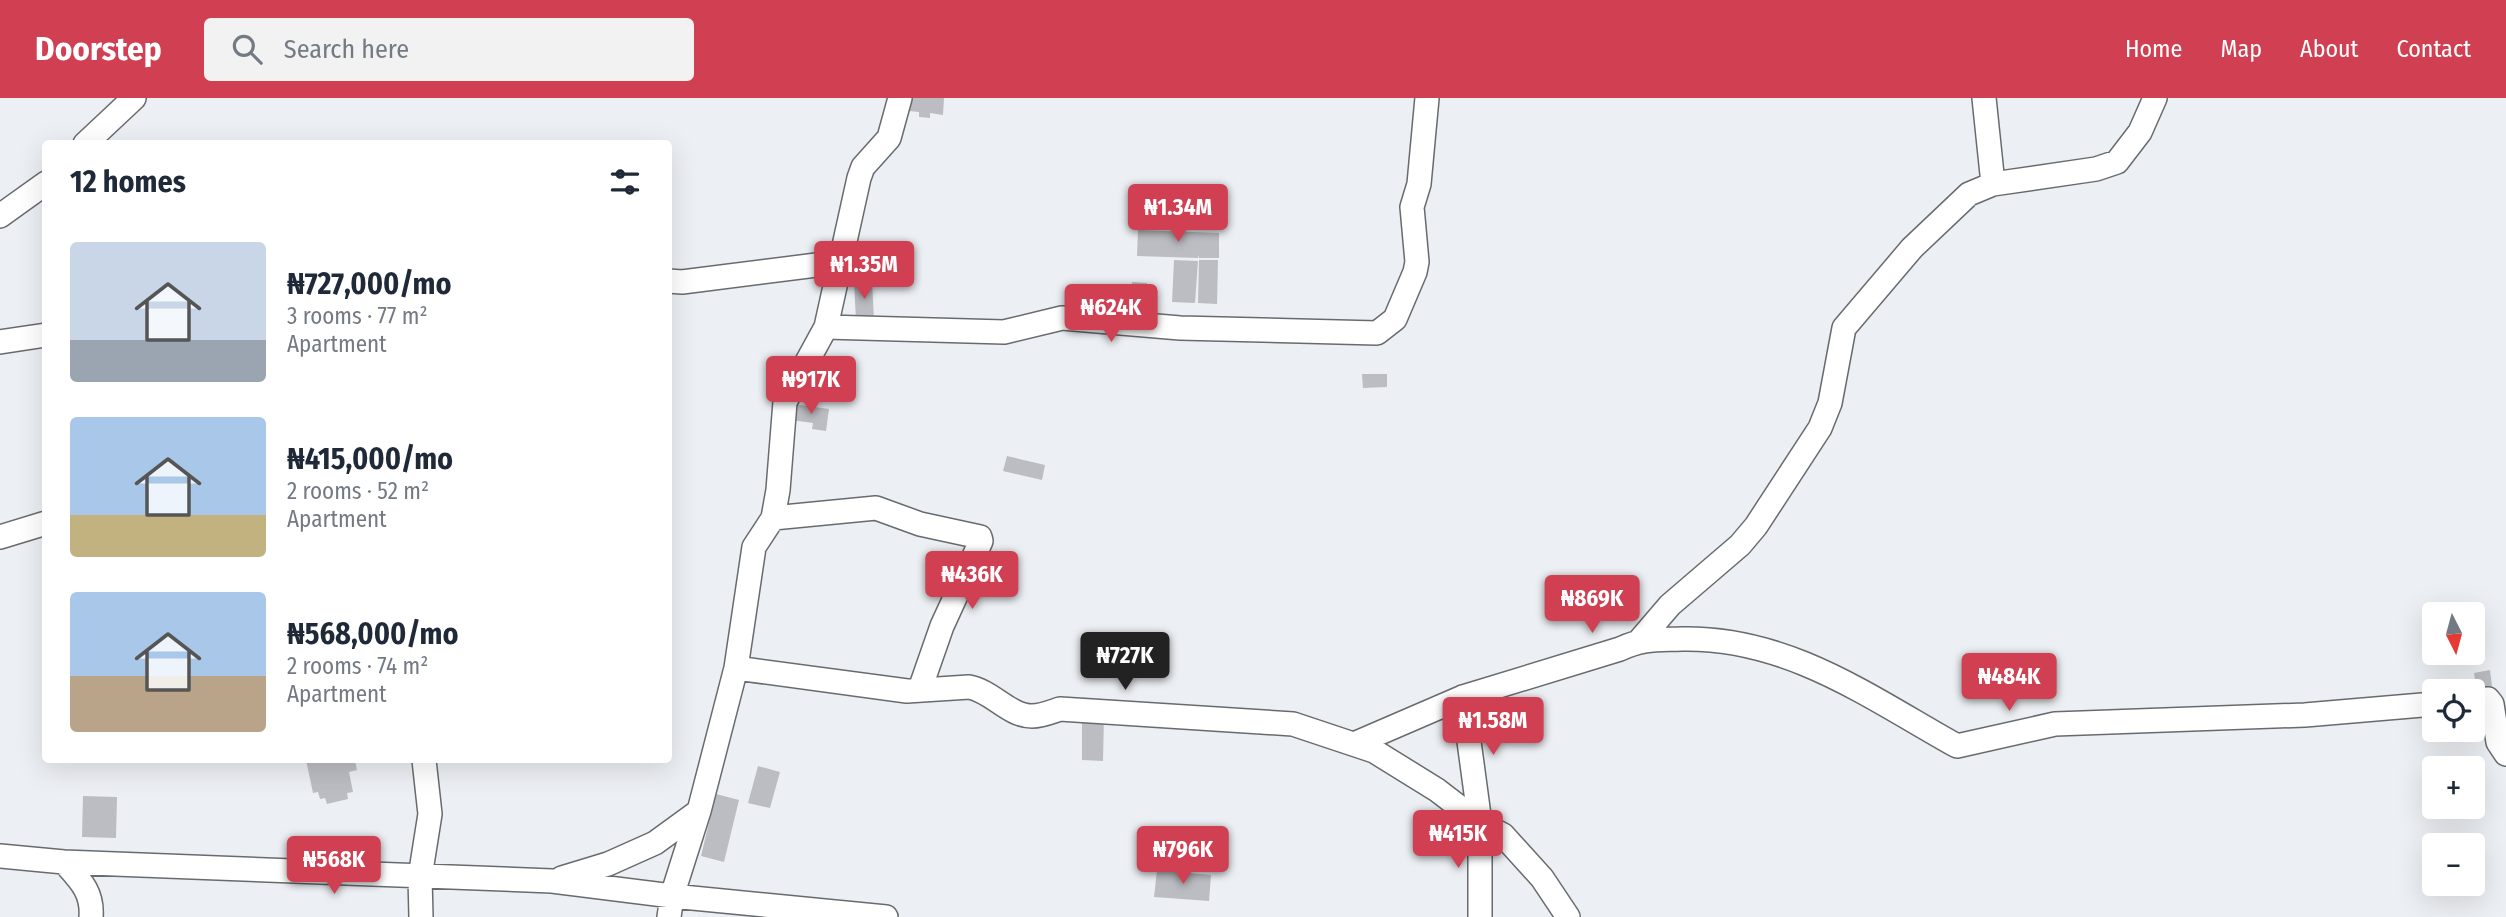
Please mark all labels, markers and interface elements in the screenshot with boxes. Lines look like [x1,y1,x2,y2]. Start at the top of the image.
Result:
search box [204,18,694,81]
text: Doorstep [35,29,162,69]
icon: search [228,30,266,68]
text: Search here [284,34,409,65]
text: Home [2125,35,2182,63]
text: Map [2220,35,2262,63]
text: About [2300,35,2358,63]
text: Contact [2396,35,2471,63]
icon: filters [606,163,644,201]
text: 12 homes [70,164,186,200]
pin: ₦1.34M [1121,184,1235,244]
text: ₦1.34M [1144,193,1212,221]
pin: ₦1.35M [807,242,921,301]
text: ₦1.35M [830,250,898,278]
text: ₦727,000/mo [287,266,452,302]
icon: home [126,270,210,354]
pin: ₦624K [1062,285,1160,344]
text: ₦624K [1081,293,1141,321]
text: 3 rooms · 77 m² [287,302,428,330]
text: Apartment [287,330,387,358]
pin: ₦917K [762,356,860,416]
text: ₦917K [782,365,840,393]
text: ₦415,000/mo [287,441,453,477]
icon: home [126,445,210,529]
text: 2 rooms · 52 m² [287,477,429,505]
text: Apartment [287,505,387,533]
pin: ₦436K [923,552,1021,611]
text: ₦436K [941,560,1003,588]
pin: ₦869K [1543,575,1641,635]
text: ₦869K [1561,584,1623,612]
north arrow [2422,602,2485,665]
map controls [2422,602,2485,896]
text: ₦568,000/mo [287,616,459,652]
icon: home [126,620,210,704]
pin: ₦727K [1076,632,1174,692]
text: ₦727K [1096,641,1154,669]
text: 2 rooms · 74 m² [287,652,428,680]
pin: ₦484K [1960,654,2058,713]
text: ₦484K [1978,662,2040,690]
button: locate [2422,679,2485,742]
text: Apartment [287,680,387,708]
pin: ₦1.58M [1436,698,1550,757]
text: ₦1.58M [1459,706,1527,734]
button: + [2422,756,2485,819]
pin: ₦415K [1409,810,1507,870]
text: ₦415K [1429,819,1487,847]
pin: ₦796K [1134,826,1232,886]
button: − [2422,833,2485,896]
text: ₦796K [1153,835,1213,863]
pin: ₦568K [285,836,383,896]
text: ₦568K [303,845,365,873]

